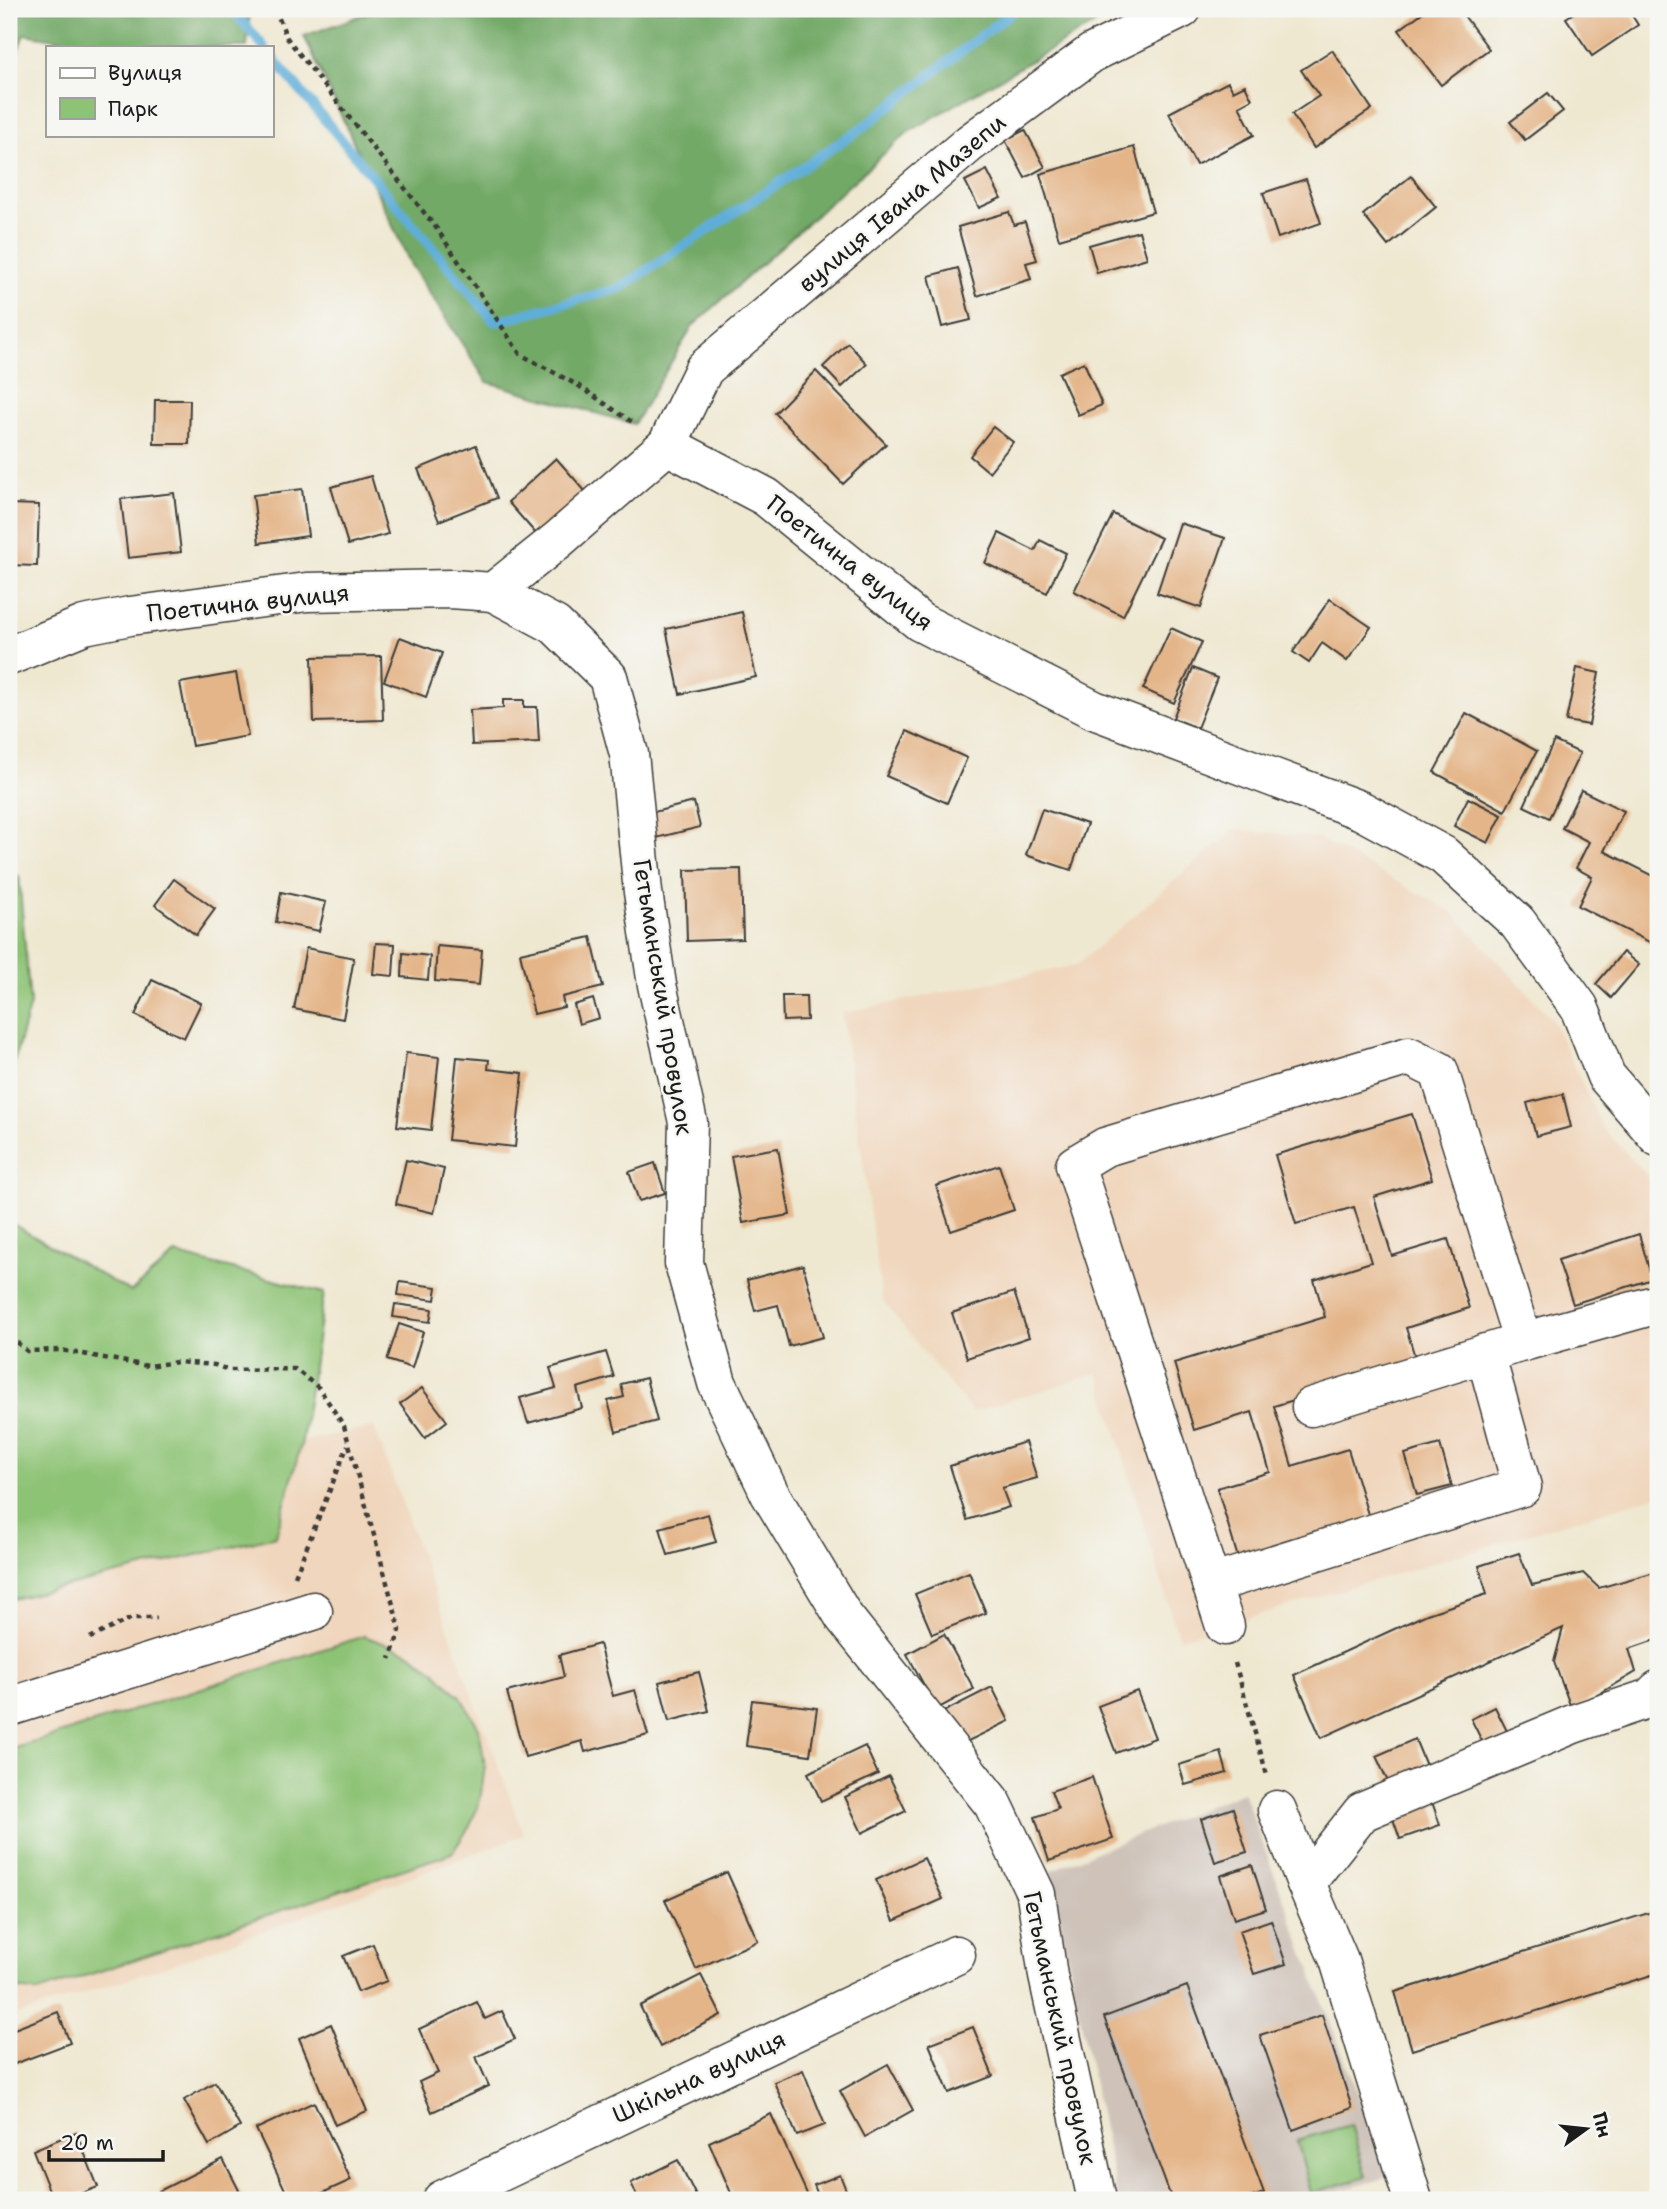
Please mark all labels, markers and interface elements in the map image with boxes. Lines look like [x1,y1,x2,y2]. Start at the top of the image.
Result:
legend [46,46,273,136]
text: Вулиця [108,59,182,87]
text: Парк [108,95,158,123]
street label: вулиця Івана Мазепи [791,106,1013,300]
street label: Поетична вулиця [760,488,940,638]
street label: Поетична вулиця [145,576,351,630]
street label: Гетьманський провулок [625,857,701,1138]
street label: Гетьманський провулок [1015,1888,1105,2168]
street label: Шкільна вулиця [607,2023,791,2131]
north arrow [1552,2094,1622,2164]
text: Пн [1587,2109,1617,2140]
scale bar [49,2118,163,2162]
text: 20 m [60,2129,114,2157]

